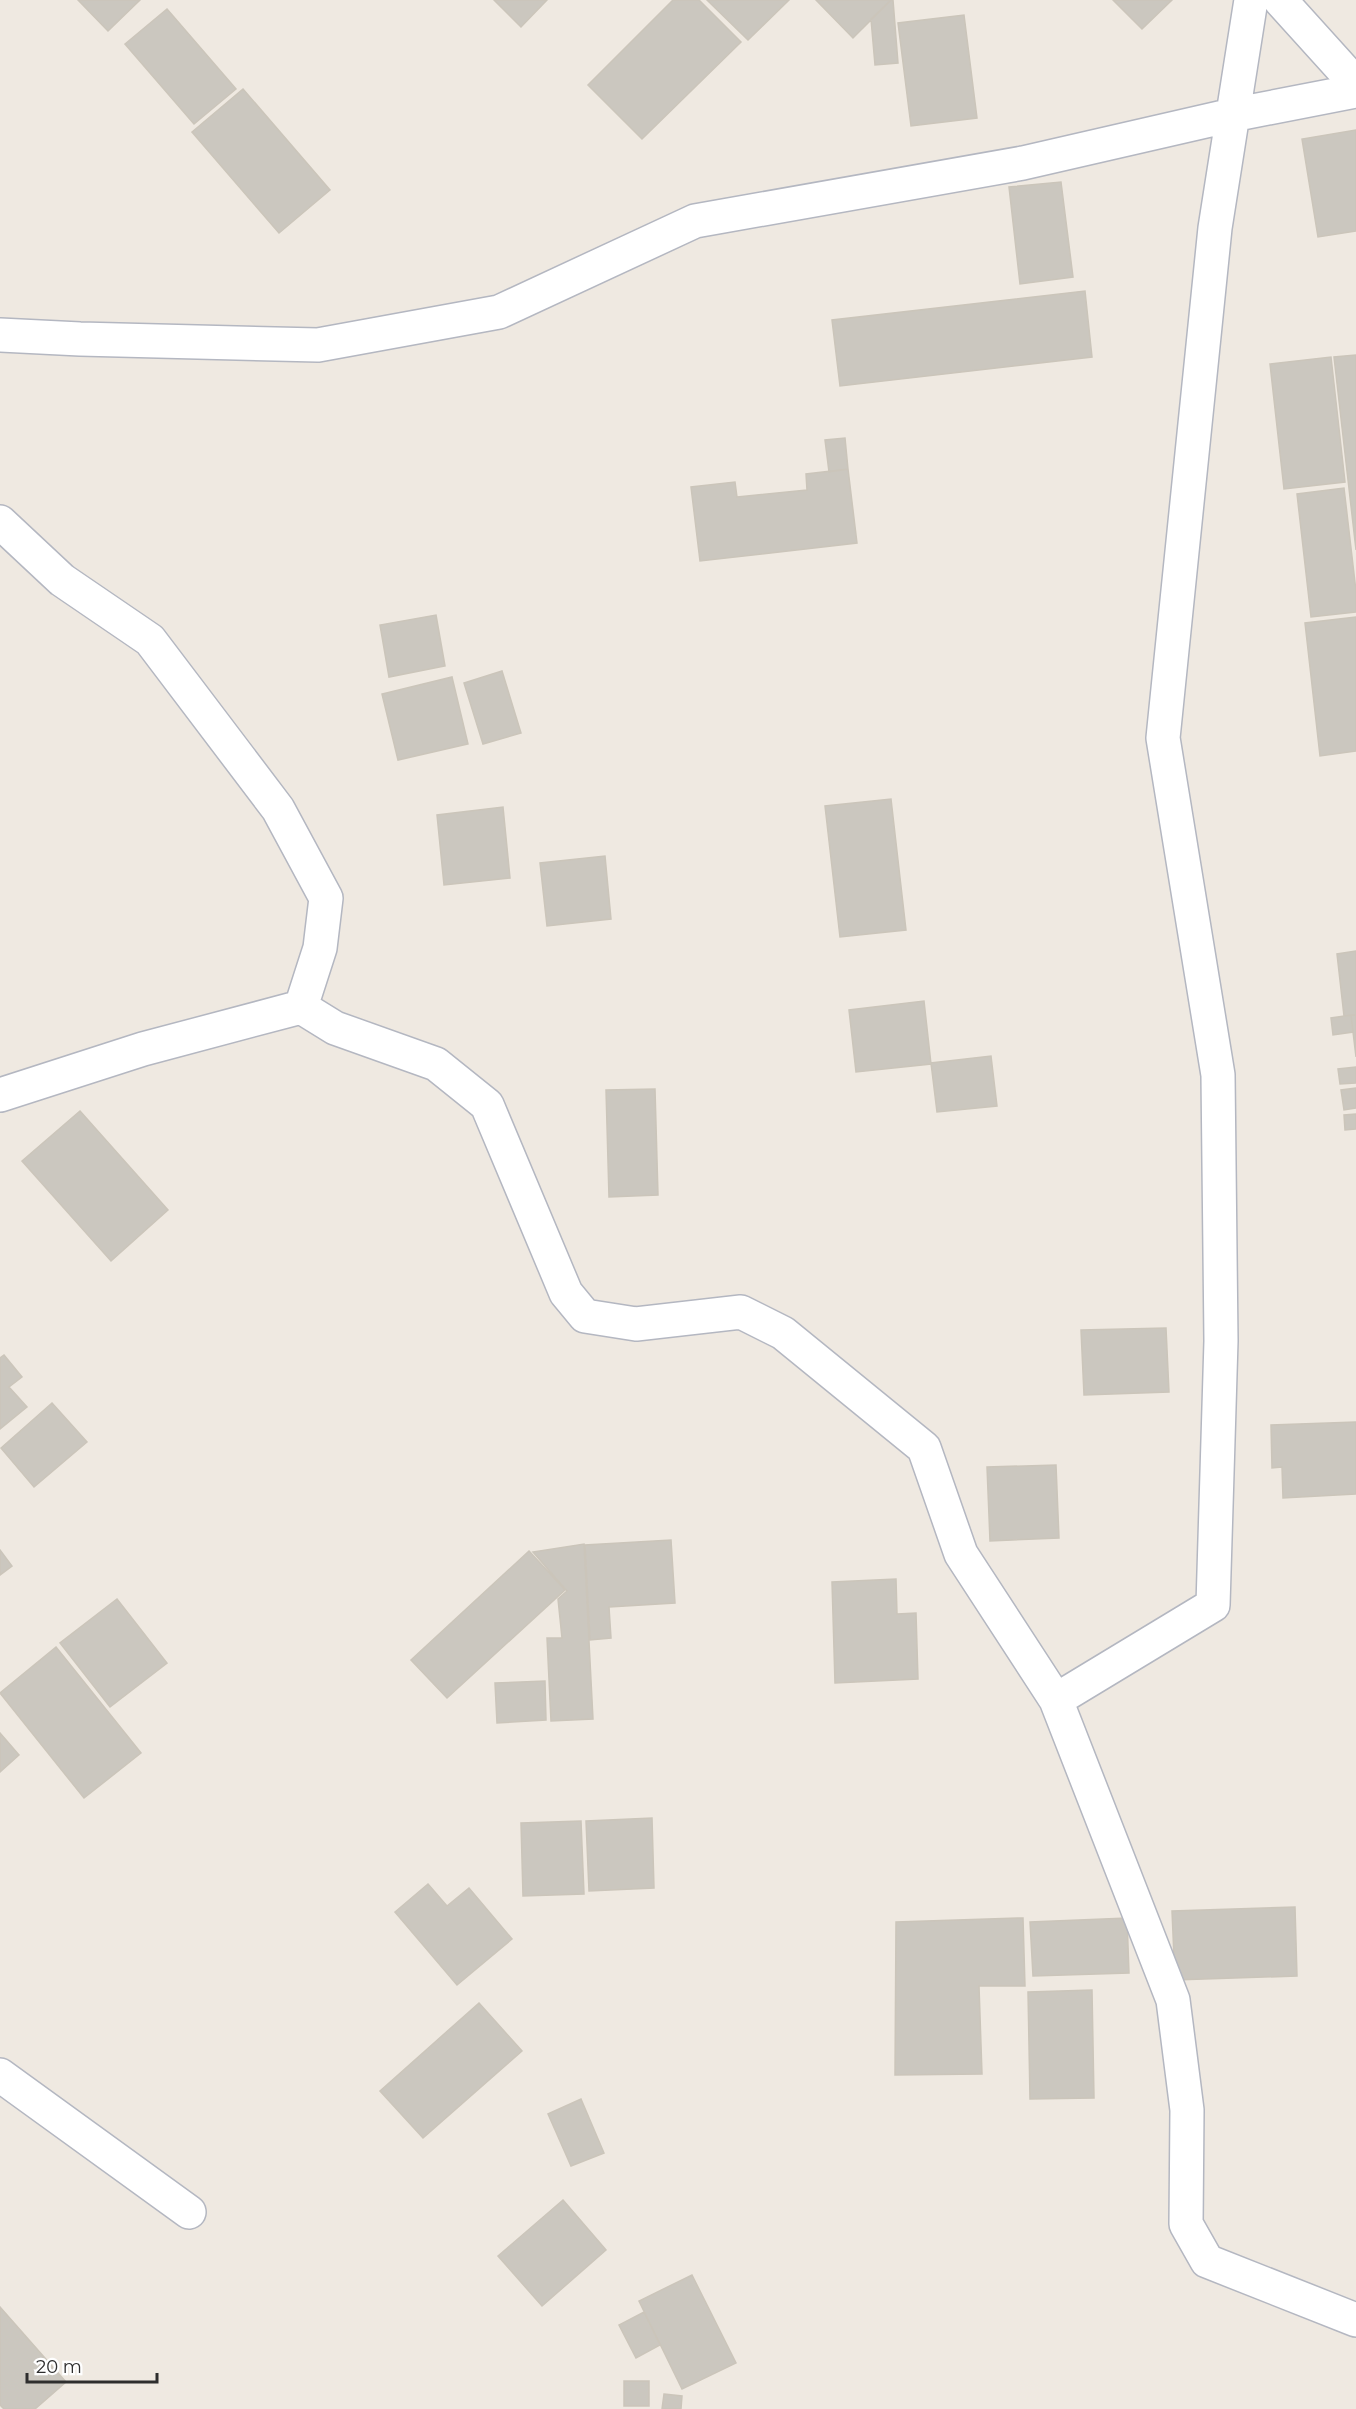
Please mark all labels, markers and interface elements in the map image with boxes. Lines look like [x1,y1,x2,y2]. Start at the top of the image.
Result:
scale bar [27,2346,158,2384]
text: 20 m [36,2356,82,2378]

